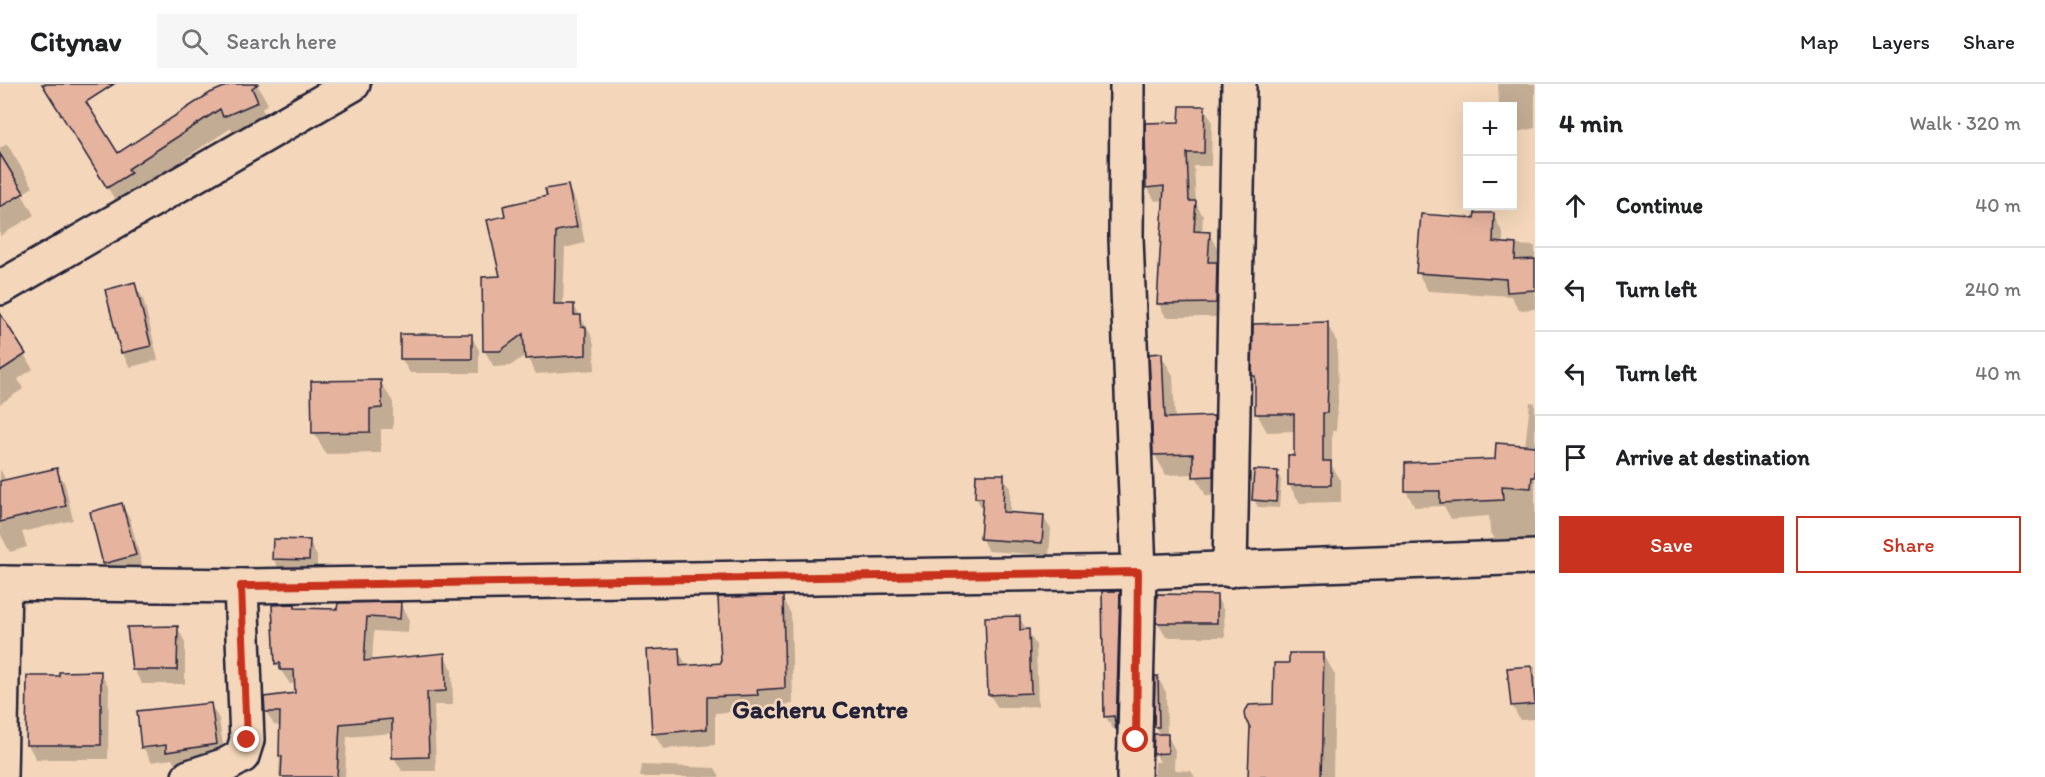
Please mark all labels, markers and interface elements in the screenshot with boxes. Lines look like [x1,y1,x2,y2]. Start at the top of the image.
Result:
search box [157,14,577,68]
text: Citynav [30,24,121,58]
icon: search [178,25,211,58]
text: Search here [226,28,337,55]
text: Map [1800,29,1839,54]
text: Layers [1872,29,1930,54]
text: Share [1963,29,2015,54]
map controls [1463,102,1517,210]
button: + [1463,102,1517,156]
text: 4 min [1559,107,1623,139]
text: Walk · 320 m [1909,111,2021,135]
button: − [1463,156,1517,210]
icon: ahead [1559,189,1592,222]
text: Continue [1616,192,1703,219]
text: 40 m [1975,193,2021,217]
icon: left [1559,273,1592,306]
text: Turn left [1616,276,1697,303]
text: 240 m [1965,277,2021,301]
icon: left [1559,357,1592,390]
text: Turn left [1616,360,1697,387]
text: 40 m [1975,361,2021,385]
icon: arrive [1559,441,1592,474]
text: Arrive at destination [1616,444,1810,471]
button: Save [1559,516,1784,573]
button: Share [1796,516,2021,573]
district label: Gacheru Centre [732,693,908,725]
route end [233,726,259,752]
route start [1122,726,1148,752]

